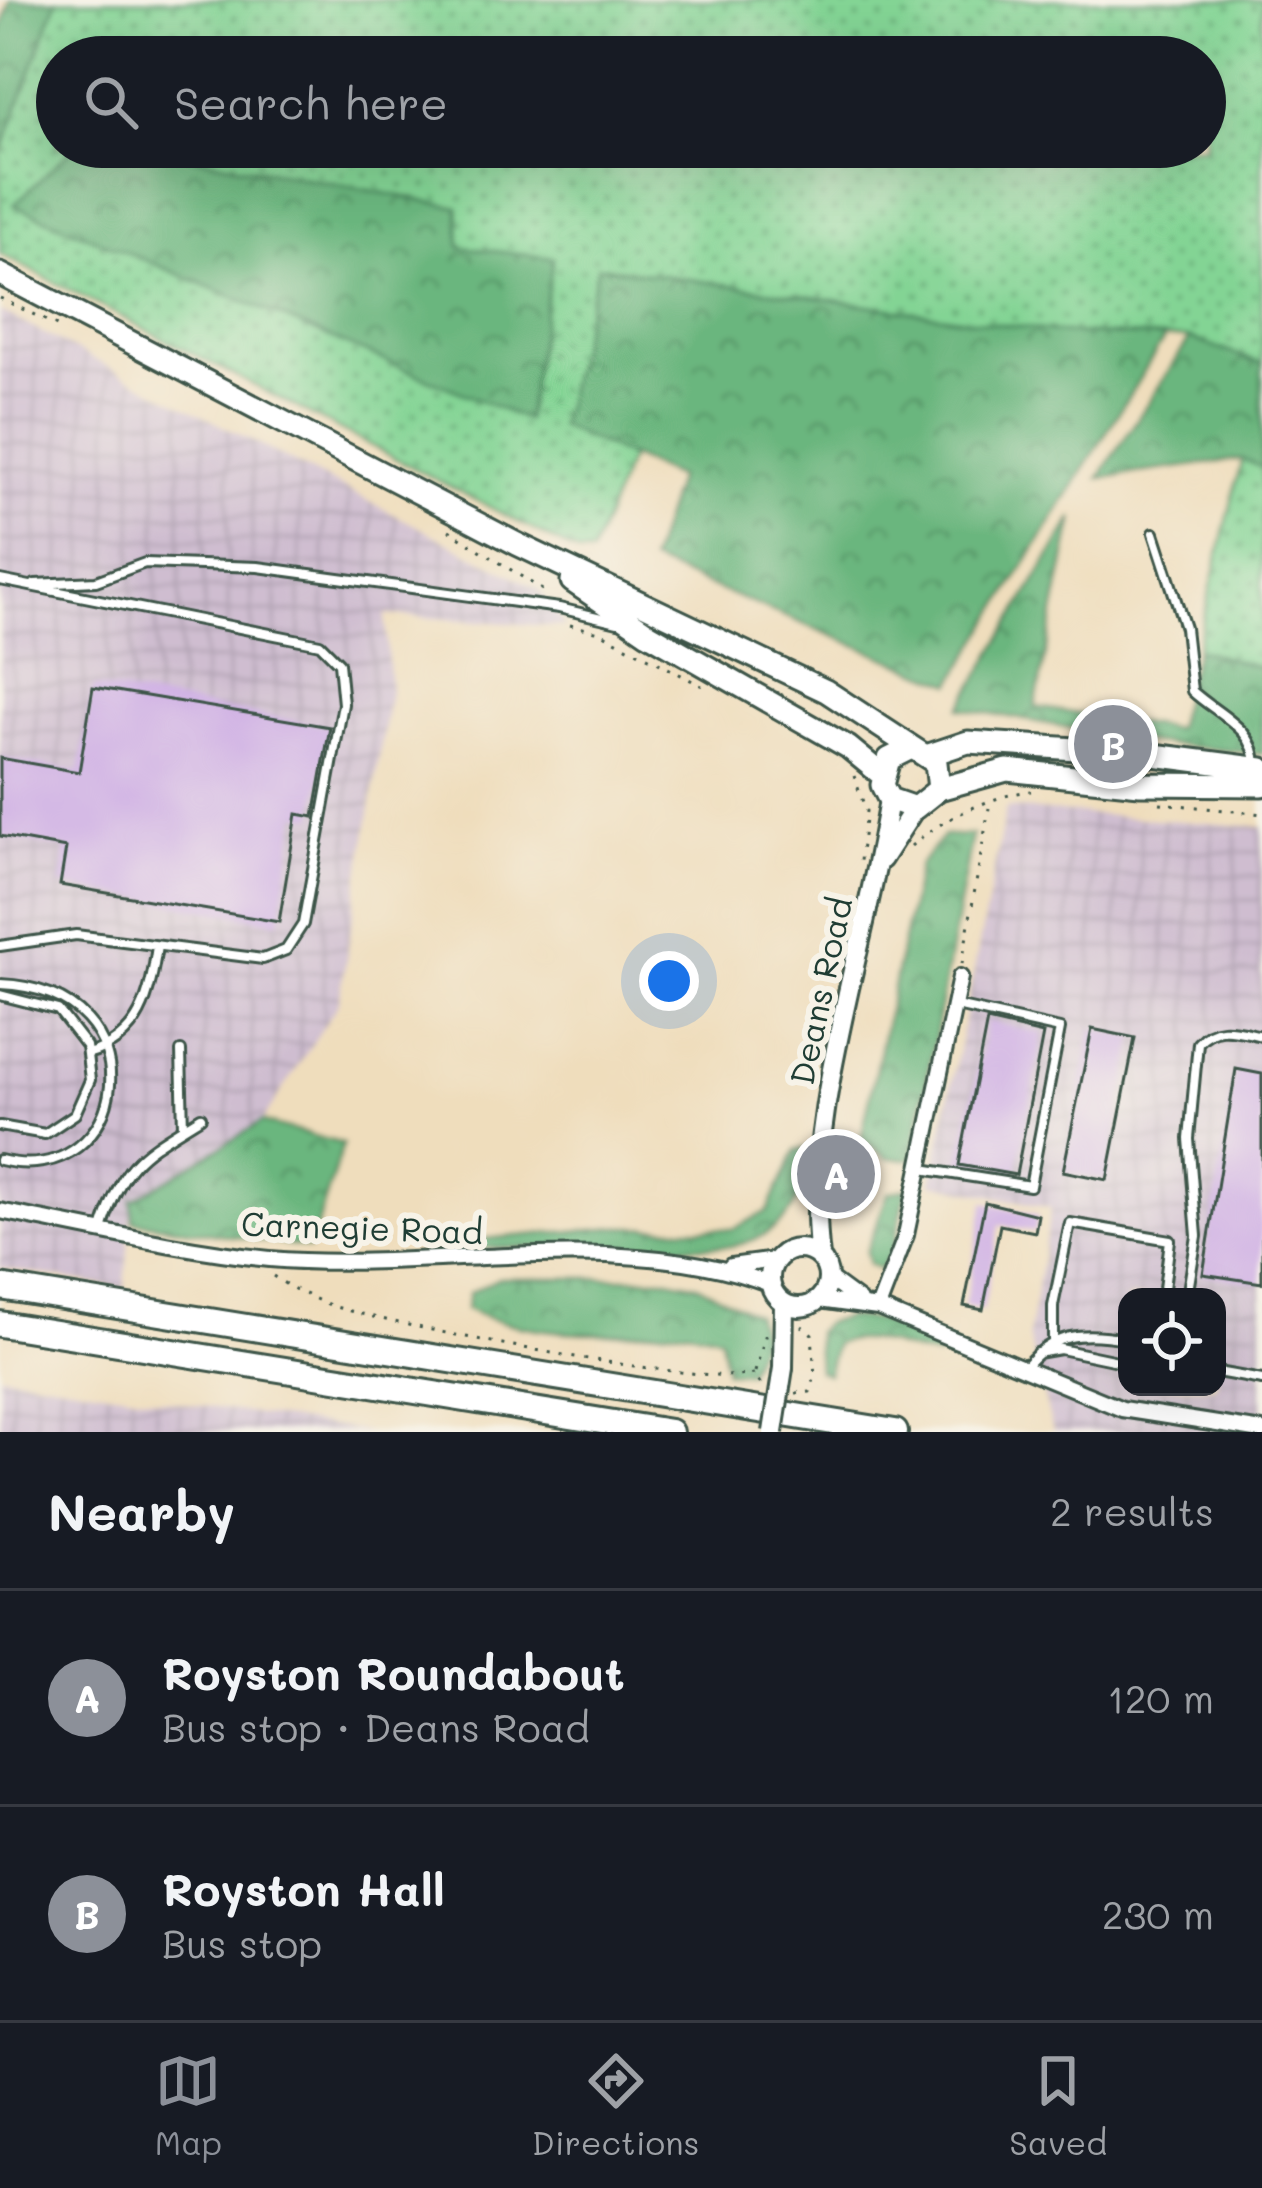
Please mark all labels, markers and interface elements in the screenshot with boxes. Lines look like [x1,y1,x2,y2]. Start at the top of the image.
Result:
search box [36,36,1226,168]
icon: search [78,69,144,135]
text: Search here [174,73,448,131]
pin: B [1074,699,1152,789]
street label: Deans Road [779,893,860,1088]
your location [639,951,699,1011]
pin: A [797,1129,875,1219]
street label: Carnegie Road [240,1201,484,1252]
map controls [1118,1288,1226,1396]
button: locate [1118,1288,1226,1396]
text: Nearby [48,1477,235,1544]
text: 2 results [1050,1485,1214,1536]
text: Royston Roundabout [162,1643,625,1701]
text: A [73,1672,101,1723]
text: 120 m [1107,1672,1214,1723]
text: Bus stop · Deans Road [162,1701,590,1752]
text: Royston Hall [162,1859,445,1917]
text: B [74,1888,100,1939]
text: 230 m [1102,1888,1214,1939]
text: Bus stop [162,1917,322,1968]
tab: Map [155,2048,222,2163]
tab: Directions [532,2048,699,2163]
tab: Saved [1009,2048,1107,2163]

